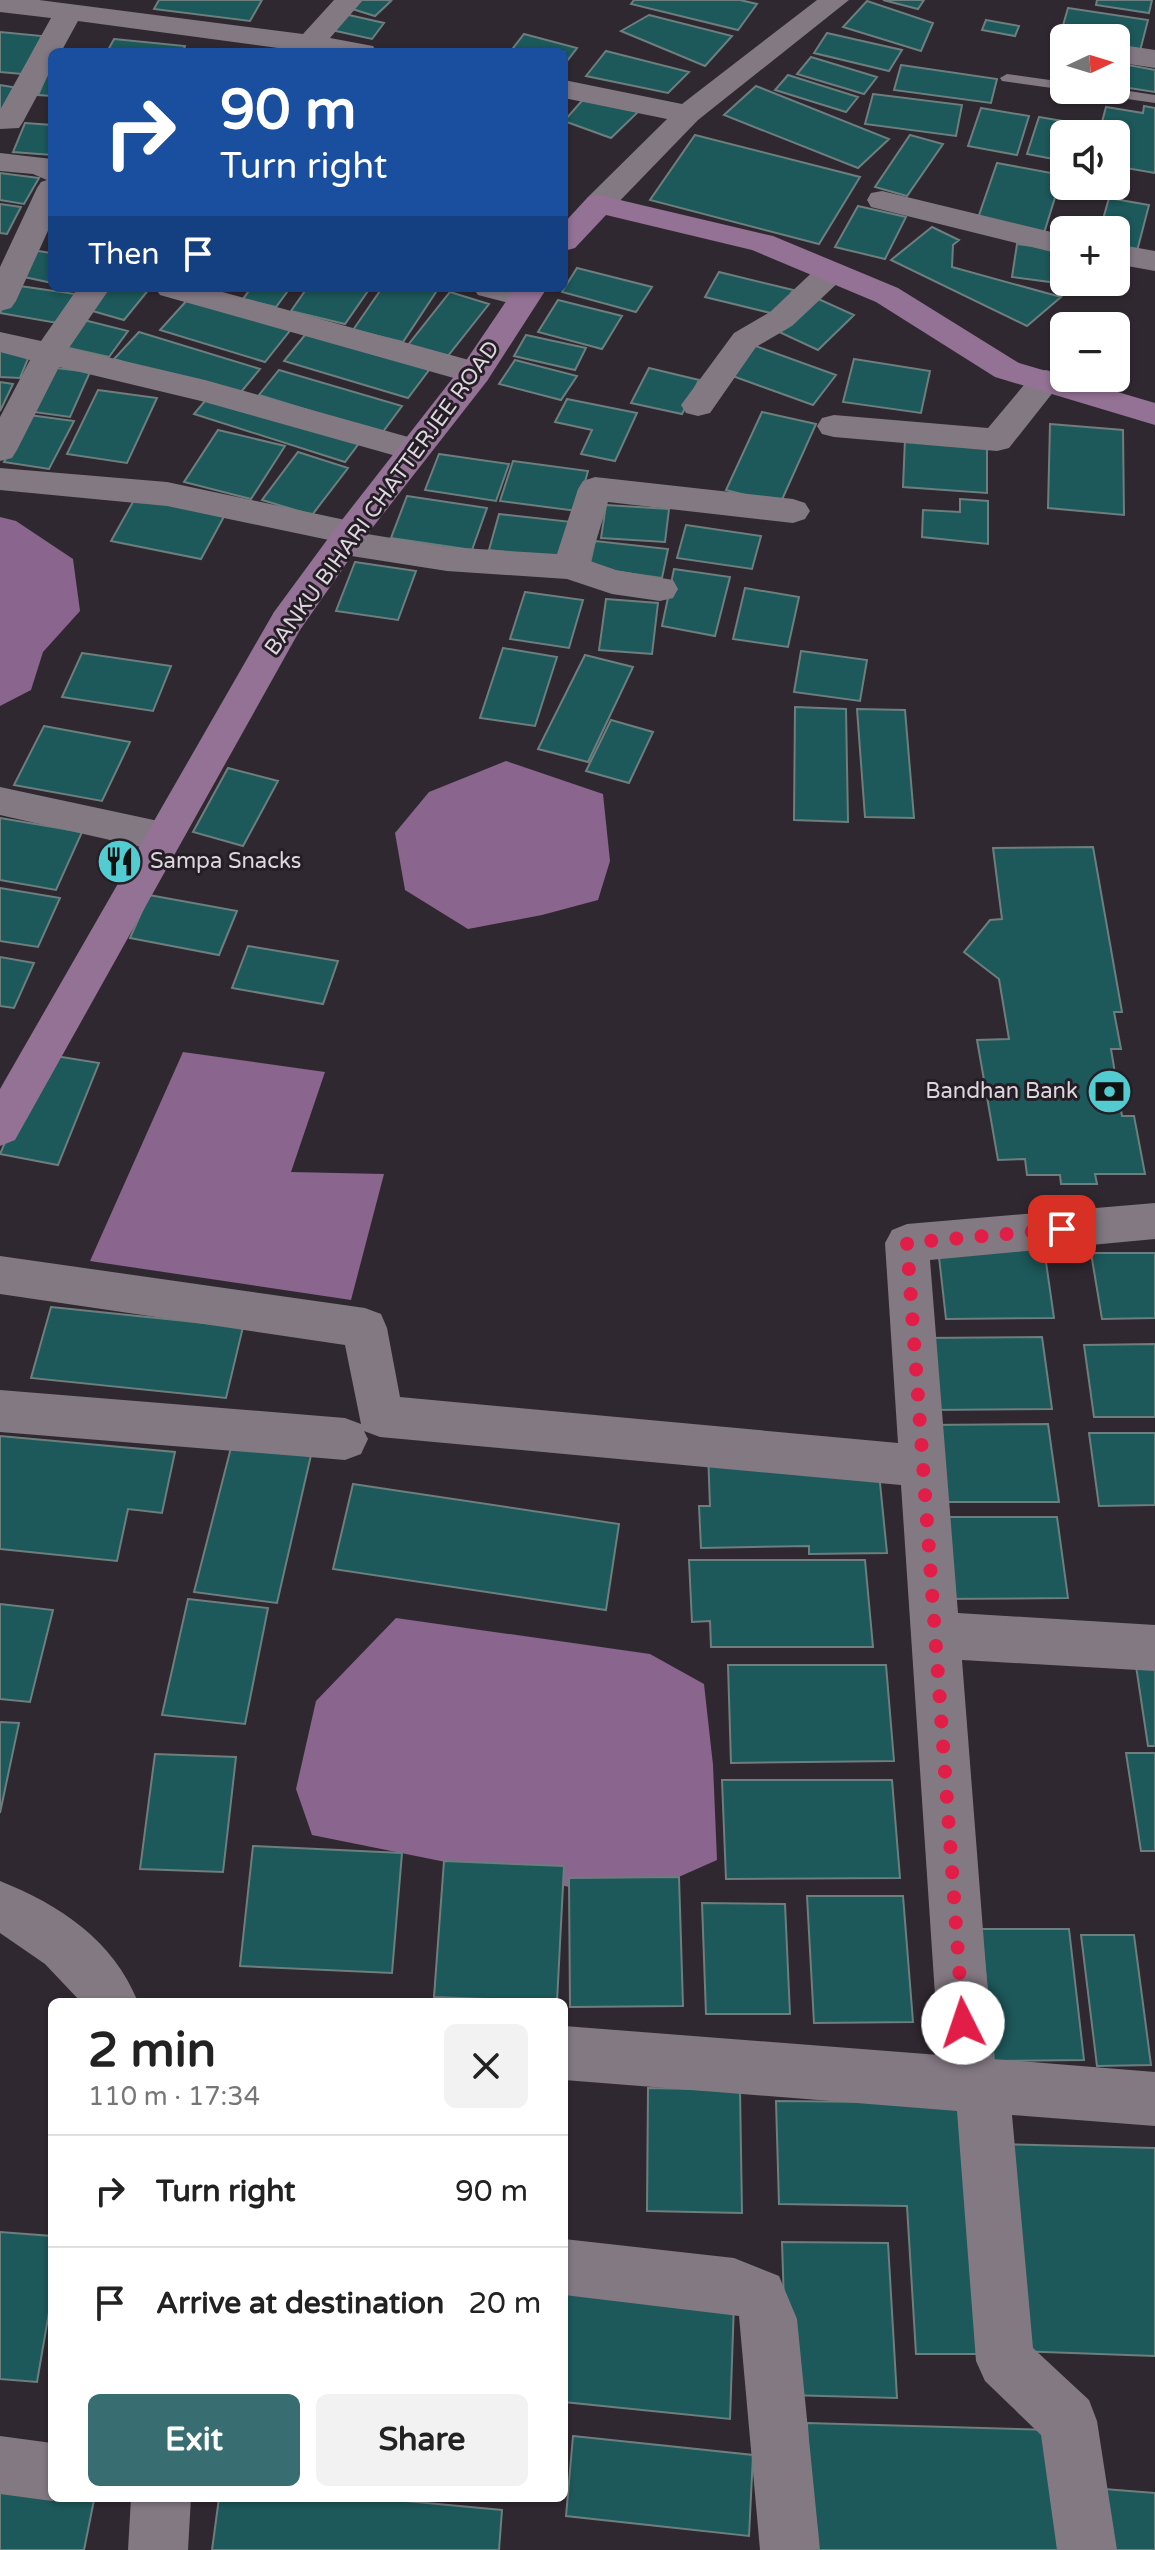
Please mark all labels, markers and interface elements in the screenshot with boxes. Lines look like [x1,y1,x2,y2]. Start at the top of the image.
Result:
north arrow [1050,24,1130,104]
map controls [1050,24,1130,392]
text: 90 m [220,77,356,144]
icon: right [88,80,192,184]
button: sound [1050,120,1130,200]
text: Turn right [220,145,387,188]
button: + [1050,216,1130,296]
icon: arrive [176,232,220,276]
text: Then [88,236,160,273]
button: − [1050,312,1130,392]
street label: BANKU BIHARI CHATTERJEE ROAD [259,336,505,660]
restaurant icon: Sampa Snacks [95,837,143,885]
place label: Sampa Snacks [150,848,301,874]
bank icon: Bandhan Bank [1085,1067,1133,1115]
place label: Bandhan Bank [925,1078,1078,1104]
pin [1028,1195,1096,1263]
icon: arrive [1040,1207,1084,1251]
position arrow [921,1981,1005,2065]
text: 2 min [88,2022,216,2080]
button: close [444,2024,528,2108]
text: 110 m · 17:34 [88,2081,260,2112]
icon: right [88,2169,132,2213]
text: Turn right [156,2173,296,2210]
text: 90 m [455,2173,528,2210]
icon: arrive [88,2281,132,2325]
text: Arrive at destination [156,2285,444,2322]
text: 20 m [468,2285,541,2322]
button: Exit [88,2394,300,2486]
button: Share [316,2394,528,2486]

